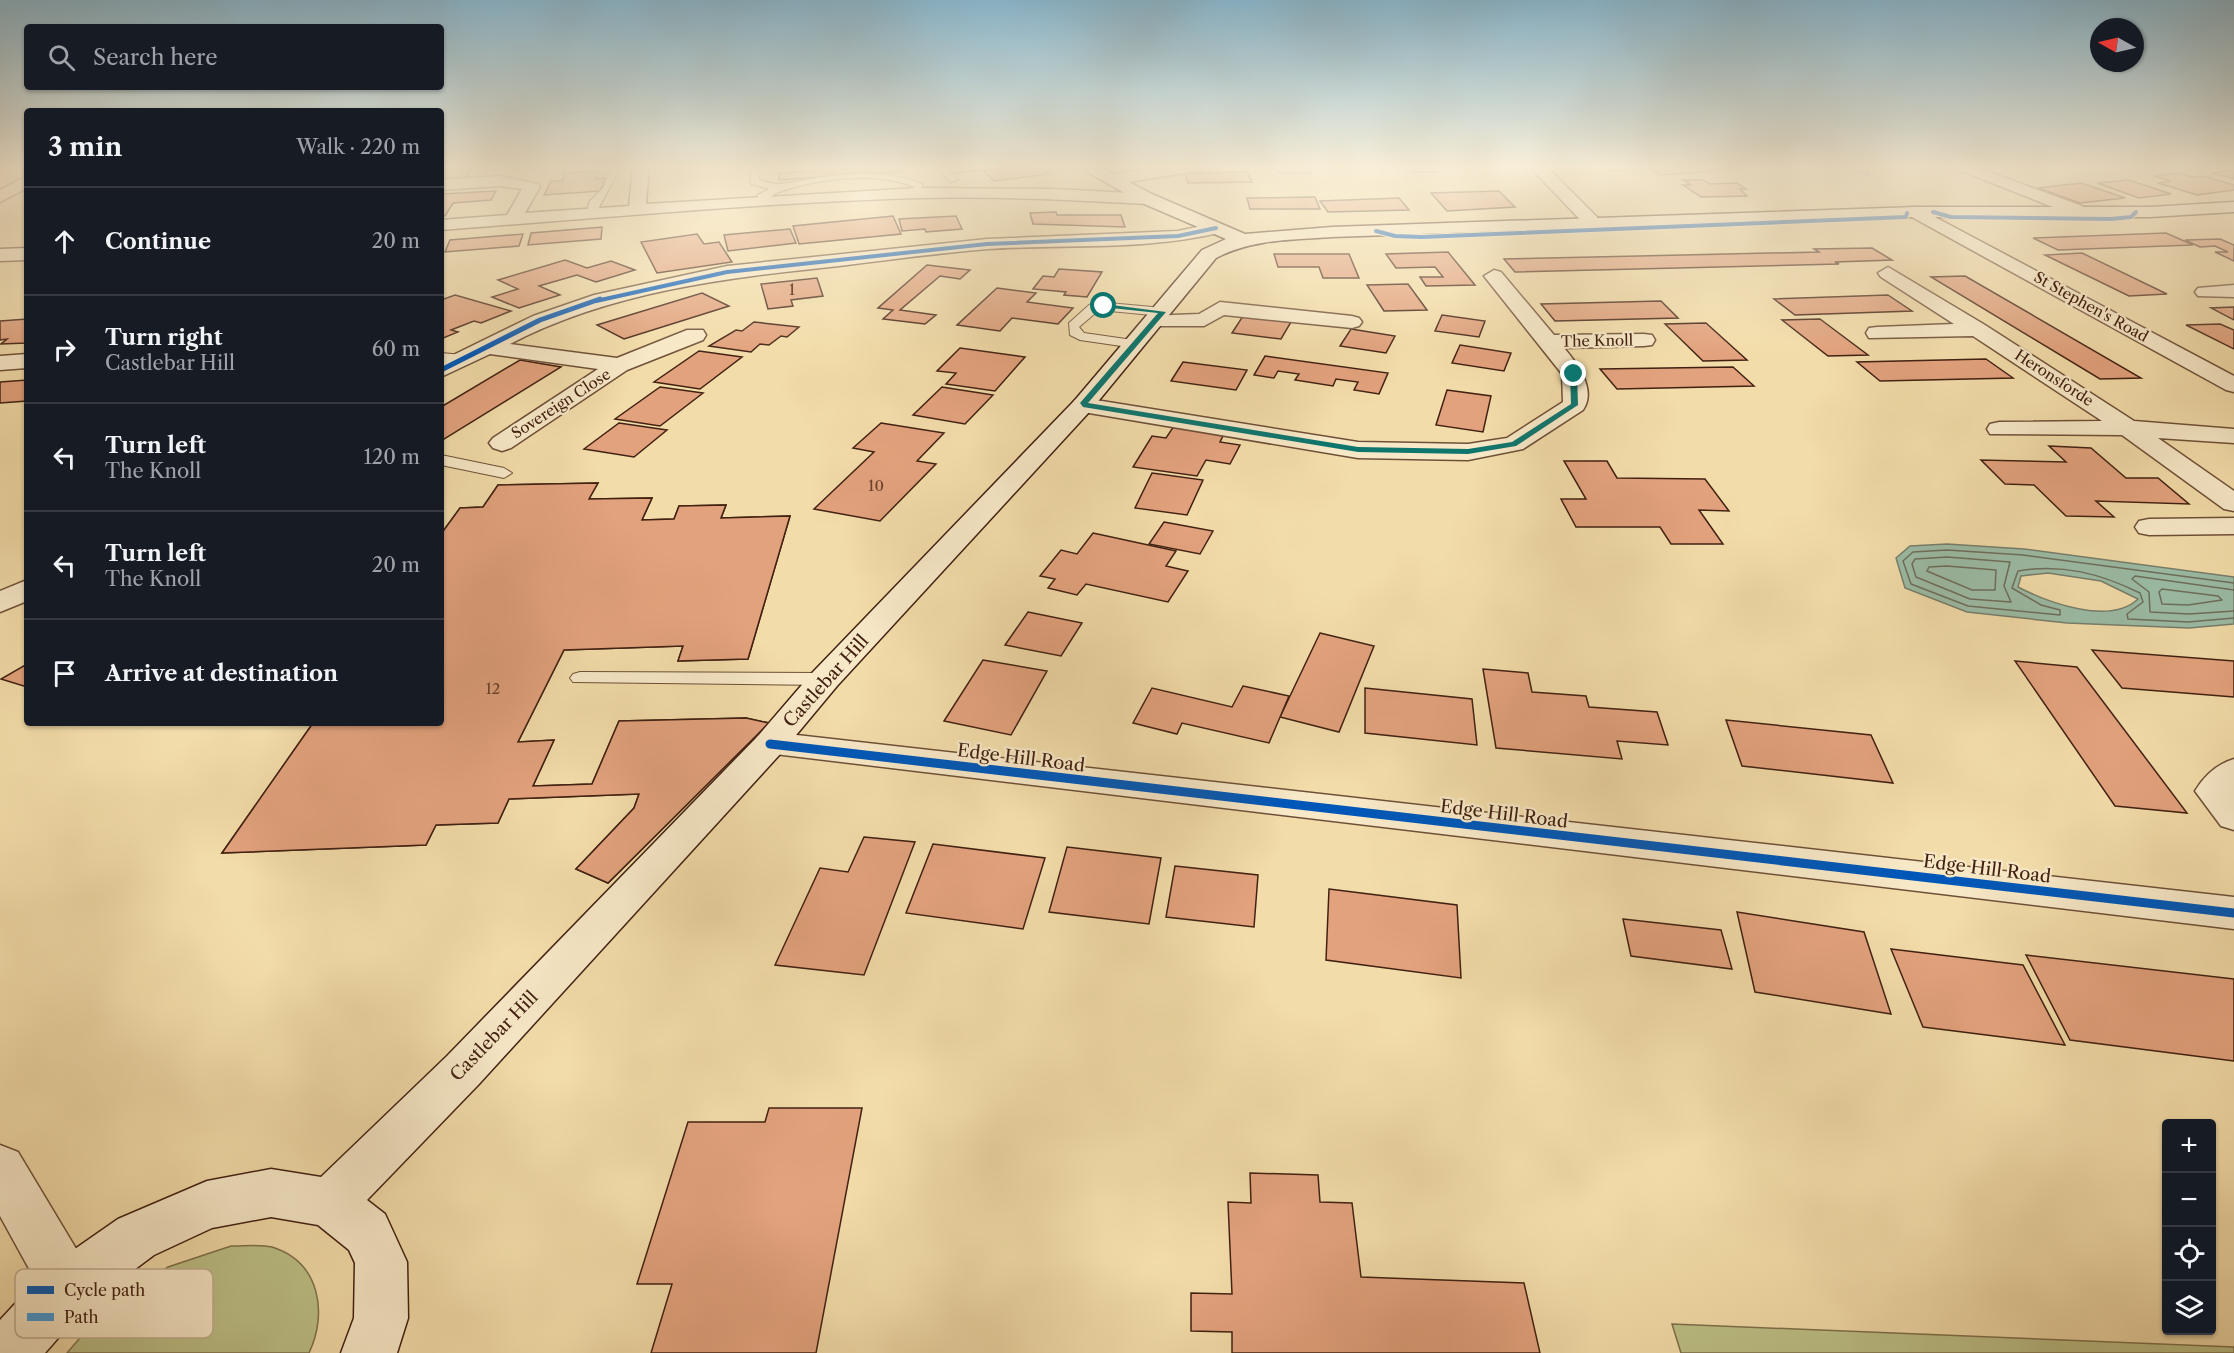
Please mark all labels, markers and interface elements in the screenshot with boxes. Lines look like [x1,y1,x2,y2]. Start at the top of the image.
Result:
north arrow [2090,18,2144,72]
search box [24,24,444,90]
icon: search [45,41,78,74]
text: Search here [93,44,218,71]
text: 3 min [48,131,122,163]
text: Walk · 220 m [296,135,420,159]
icon: ahead [48,225,81,258]
text: Continue [105,228,211,255]
text: 20 m [372,229,420,253]
street label: St Stephen's Road [2031,267,2152,346]
house number: 1 [789,281,795,299]
route start [1090,292,1116,318]
text: Turn right [105,324,223,351]
street label: The Knoll [1561,330,1634,351]
icon: right [48,333,81,366]
text: 60 m [372,337,420,361]
street label: Heronsforde [2011,345,2097,410]
text: Castlebar Hill [105,351,235,375]
route end [1560,360,1586,386]
street label: Sovereign Close [508,364,614,443]
text: Turn left [105,432,206,459]
icon: left [48,441,81,474]
text: 120 m [363,445,420,469]
text: The Knoll [105,459,201,483]
house number: 10 [868,476,884,495]
text: Turn left [105,540,206,567]
icon: left [48,549,81,582]
text: 20 m [372,553,420,577]
text: The Knoll [105,567,201,591]
street label: Castlebar Hill [779,630,873,732]
icon: arrive [48,657,81,690]
text: Arrive at destination [105,660,338,687]
house number: 12 [486,679,500,698]
street label: Edge Hill Road [956,739,1086,777]
street label: Edge Hill Road [1439,795,1569,833]
street label: Edge Hill Road [1922,850,2052,888]
street label: Castlebar Hill [445,986,543,1086]
map controls [2162,1119,2216,1335]
button: + [2162,1119,2216,1173]
button: − [2162,1173,2216,1227]
button: locate [2162,1227,2216,1281]
legend [15,1269,213,1338]
text: Cycle path [64,1280,145,1300]
button: layers [2162,1281,2216,1335]
text: Path [64,1307,98,1327]

